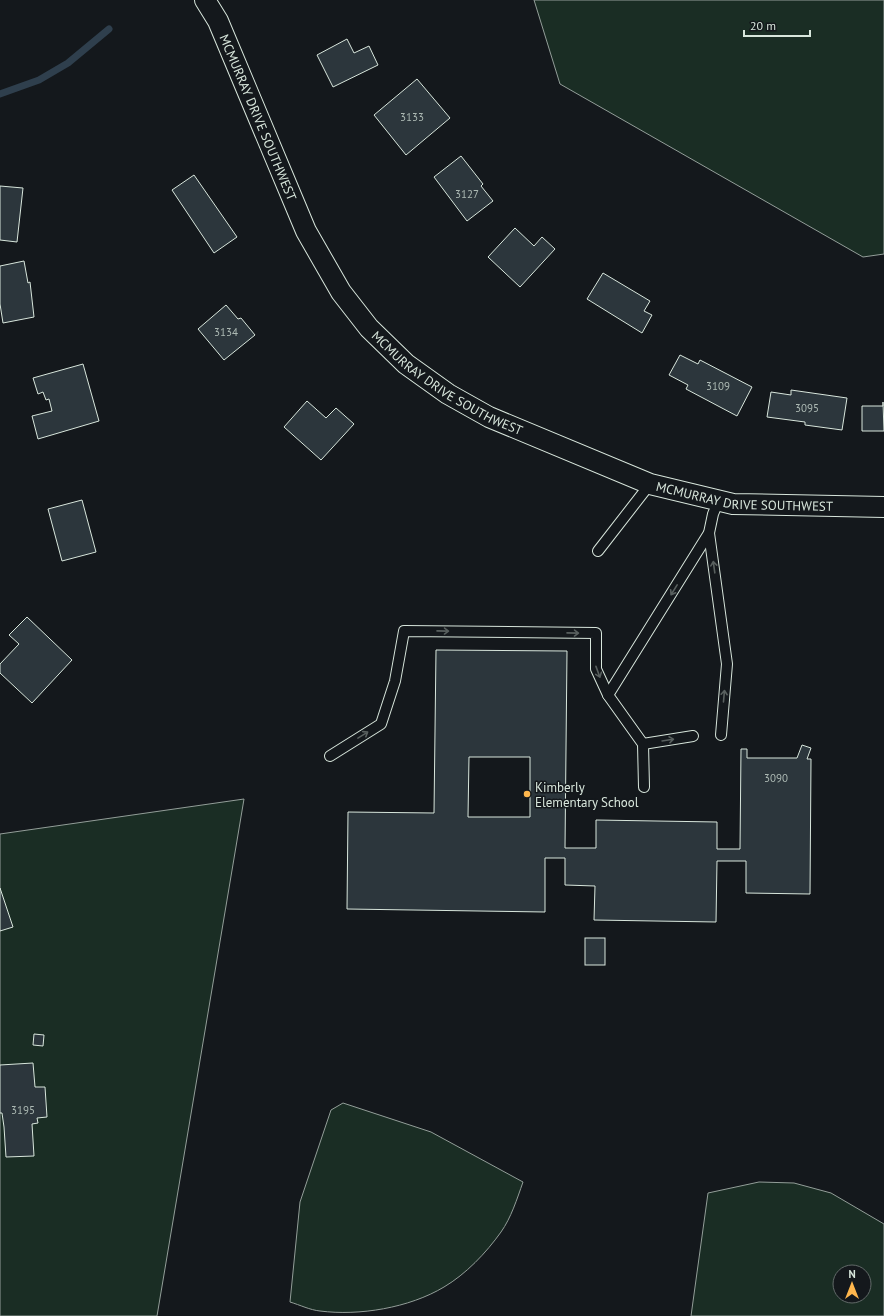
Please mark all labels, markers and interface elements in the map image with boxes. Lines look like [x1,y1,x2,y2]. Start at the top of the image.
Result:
scale bar [744,12,810,38]
text: 20 m [750,18,776,33]
street label: MCMURRAY DRIVE SOUTHWEST [215,32,300,203]
house number: 3133 [400,110,424,124]
house number: 3127 [455,187,479,201]
house number: 3134 [214,325,238,339]
street label: MCMURRAY DRIVE SOUTHWEST [368,327,525,439]
house number: 3109 [706,379,730,393]
house number: 3095 [795,401,819,415]
street label: MCMURRAY DRIVE SOUTHWEST [654,478,833,515]
one-way arrow [710,561,718,574]
one-way arrow [669,584,677,596]
one-way arrow [436,628,449,635]
one-way arrow [566,629,579,637]
one-way arrow [595,665,602,678]
one-way arrow [721,690,728,703]
one-way arrow [357,731,368,739]
one-way arrow [661,736,674,744]
house number: 3090 [764,771,788,785]
place label: Kimberly Elementary School [535,779,639,811]
marker: Kimberly Elementary School [522,789,532,799]
house number: 3195 [11,1103,35,1117]
north arrow [832,1264,872,1304]
text: N [848,1267,856,1281]

